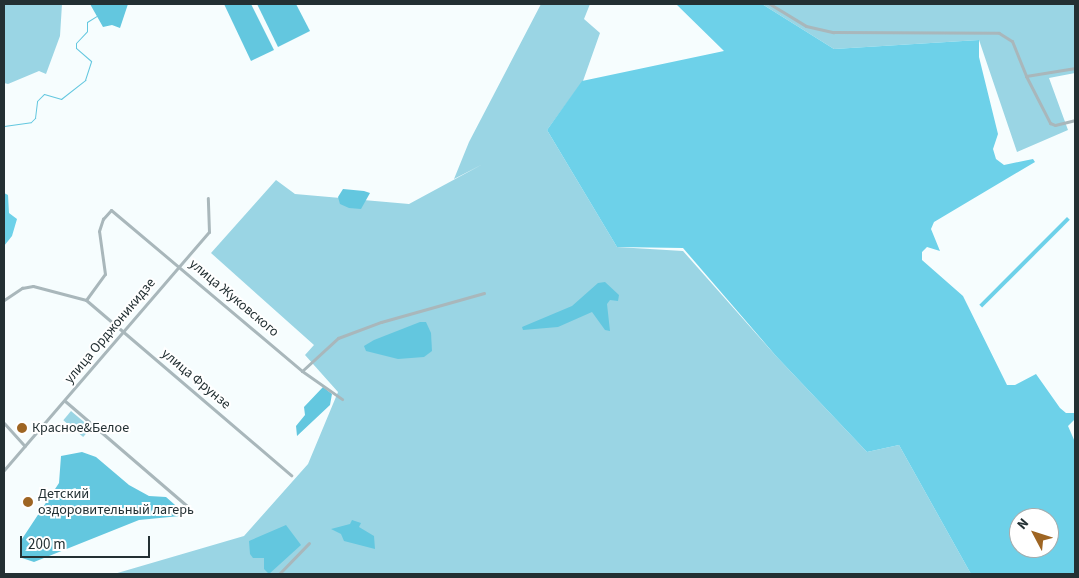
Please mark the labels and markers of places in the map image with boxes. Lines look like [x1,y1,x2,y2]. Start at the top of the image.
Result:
place label: Красное&Белое [32,420,129,436]
marker: Красное&Белое [16,422,28,434]
place label: Детский оздоровительный лагерь [38,486,194,518]
marker: Детский оздоровительный лагерь [22,496,34,508]

